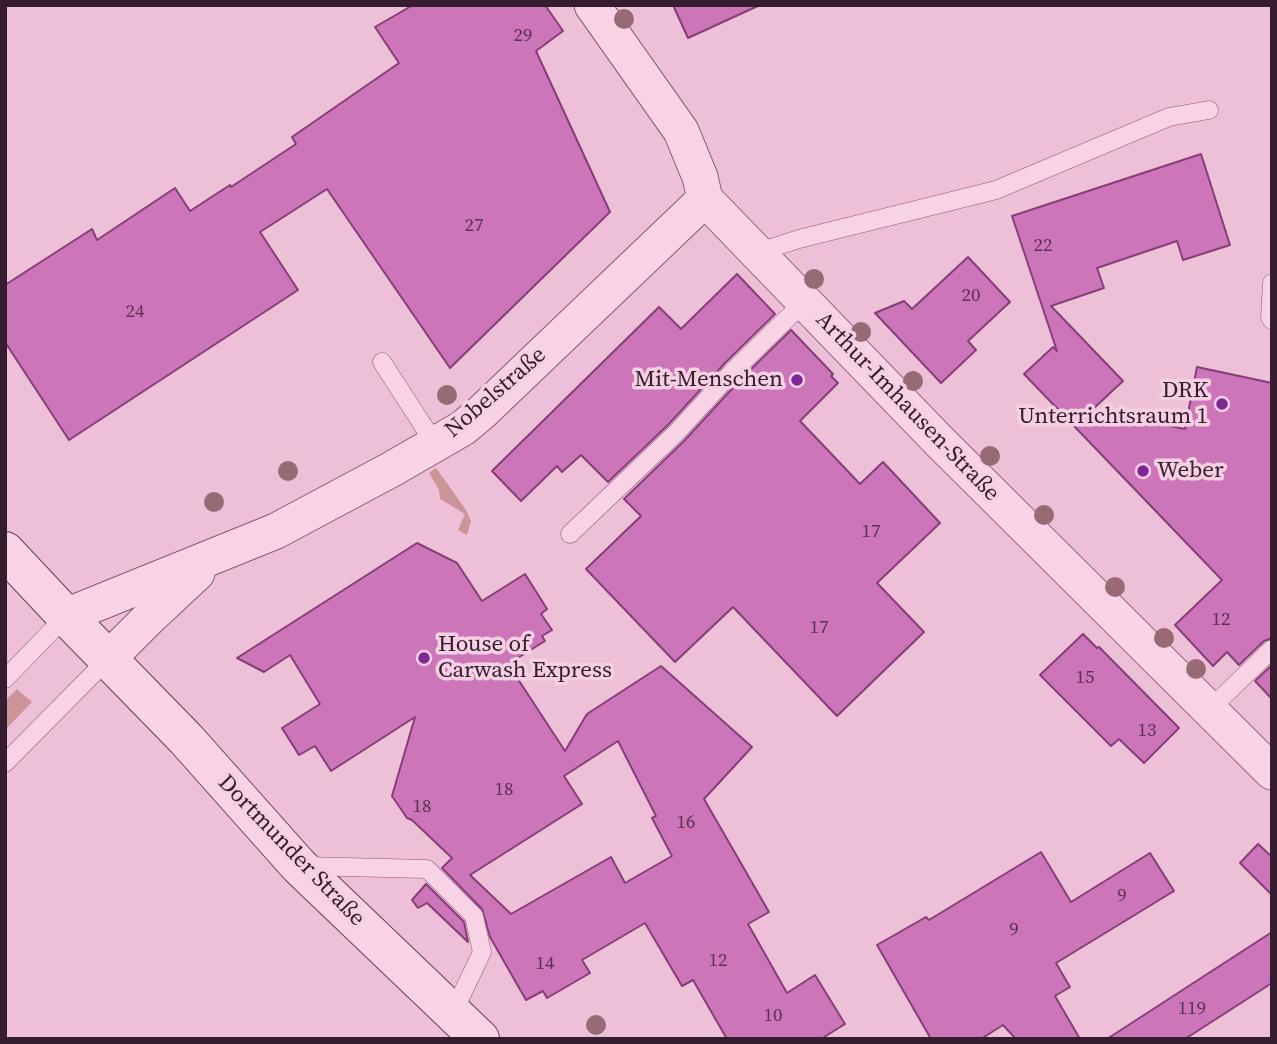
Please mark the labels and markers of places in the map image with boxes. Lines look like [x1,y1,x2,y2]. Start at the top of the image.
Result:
place label: Mit-Menschen [635,366,783,394]
marker: Mit-Menschen [789,372,805,388]
place label: DRK Unterrichtsraum 1 [1018,377,1208,431]
marker: DRK Unterrichtsraum 1 [1214,396,1230,412]
place label: Weber [1157,457,1224,485]
marker: Weber [1135,463,1151,479]
place label: House of Carwash Express [438,631,612,685]
marker: House of Carwash Express [416,650,432,666]

